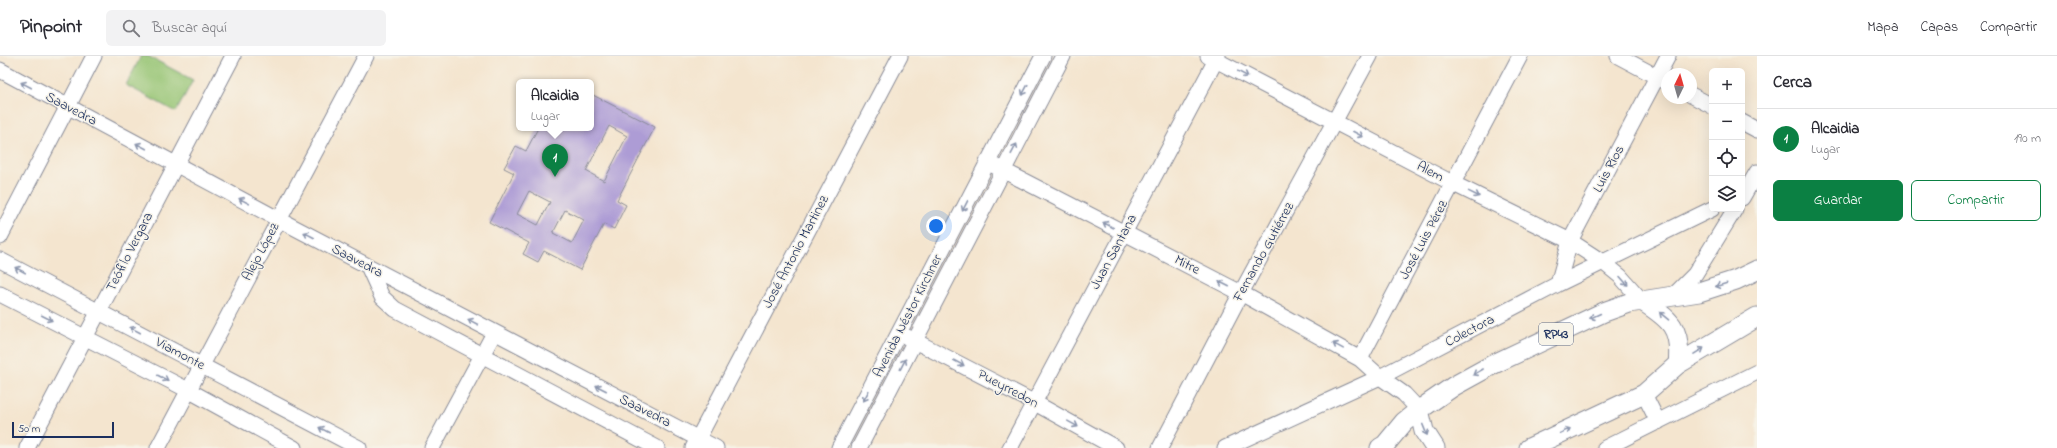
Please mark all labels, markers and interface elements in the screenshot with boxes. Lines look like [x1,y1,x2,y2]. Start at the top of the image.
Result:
search box [106,10,386,46]
text: Pinpoint [20,14,82,41]
icon: search [120,17,142,39]
text: Buscar aquí [152,17,227,39]
text: Mapa [1867,17,1899,38]
text: Capas [1921,17,1958,38]
text: Compartir [1980,17,2037,38]
north arrow [1661,68,1697,104]
map controls [1709,68,1745,212]
button: + [1709,68,1745,104]
text: Cerca [1773,70,1812,95]
one-way arrow [1237,71,1249,78]
popup [516,79,594,131]
one-way arrow [21,80,33,88]
one-way arrow [1021,84,1028,96]
text: Alcaidia [531,85,579,107]
street label: Saavedra [41,87,101,131]
button: − [1709,104,1745,140]
text: Lugar [531,107,560,126]
text: Alcaidia [1811,118,1859,140]
text: 1 [1784,129,1788,148]
text: 190 m [2014,129,2041,148]
one-way arrow [1352,131,1364,139]
button: locate [1709,140,1745,176]
text: Lugar [1811,140,1840,159]
one-way arrow [135,142,147,149]
street label: Luis Ríos [1588,142,1630,196]
one-way arrow [1011,143,1019,155]
pin: 1 [542,144,568,177]
street label: Alem [1413,156,1447,188]
button: layers [1709,176,1745,212]
button: Guardar [1773,180,1903,221]
button: Compartir [1911,180,2041,221]
one-way arrow [1467,191,1479,198]
street label: José Antonio Martinez [757,192,835,312]
one-way arrow [238,196,250,204]
street label: José Luis Pérez [1394,196,1454,283]
street label: Fernando Gutiérrez [1227,198,1300,306]
one-way arrow [960,199,968,211]
street label: Teófilo Vergara [101,209,160,296]
street label: Juan Santana [1085,210,1143,294]
your location [926,216,946,236]
street label: Alejo López [237,219,285,285]
one-way arrow [1102,220,1114,228]
one-way arrow [303,231,315,238]
street label: Saavedra [327,239,387,283]
street label: Avenida Néstor Kirchner [868,250,948,381]
street label: Mitre [1170,250,1204,281]
one-way arrow [14,266,26,274]
one-way arrow [1619,276,1629,286]
one-way arrow [1218,280,1230,287]
one-way arrow [1715,282,1728,289]
street label: Colectora [1442,309,1498,353]
one-way arrow [1659,312,1669,321]
one-way arrow [1590,313,1602,320]
one-way arrow [41,315,53,322]
one-way arrow [468,318,480,325]
road number: RP43 [1539,323,1573,345]
one-way arrow [129,326,141,334]
street label: Viamonte [151,332,209,376]
one-way arrow [1332,342,1344,350]
one-way arrow [1693,347,1704,355]
one-way arrow [900,358,907,370]
one-way arrow [952,360,964,367]
street label: Pueyrredon [973,364,1042,415]
one-way arrow [1472,369,1484,377]
one-way arrow [157,374,169,382]
one-way arrow [595,384,607,391]
street label: Saavedra [615,389,675,433]
one-way arrow [862,389,869,401]
scale bar [12,420,114,439]
text: 50 m [18,421,40,437]
one-way arrow [1067,421,1079,429]
one-way arrow [1422,424,1429,436]
one-way arrow [319,426,331,433]
one-way arrow [1558,427,1570,435]

